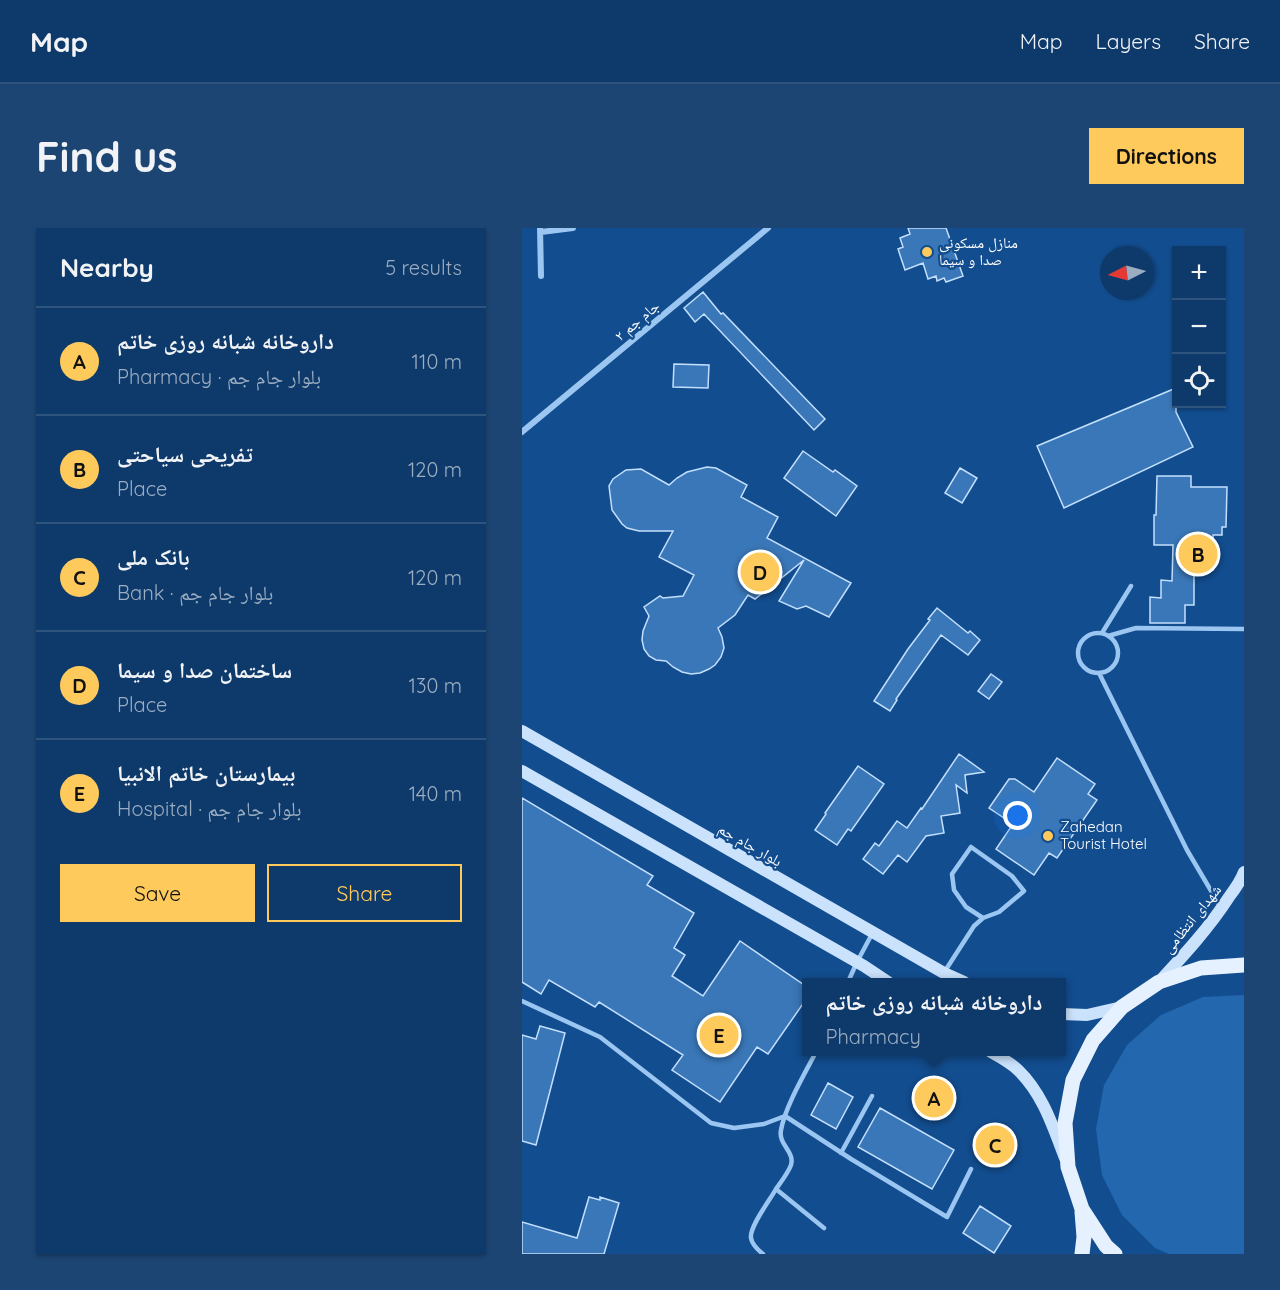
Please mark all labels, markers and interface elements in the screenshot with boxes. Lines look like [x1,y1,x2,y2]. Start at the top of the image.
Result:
text: Map [30,24,88,59]
text: Map [1020,28,1063,54]
text: Layers [1096,28,1161,54]
text: Share [1194,28,1250,54]
button: Directions [1089,128,1244,184]
text: Find us [36,130,178,183]
place label: منازل مسکونی صدا و سیما [939,233,1018,269]
marker: منازل مسکونی صدا و سیما [920,245,934,259]
north arrow [1100,246,1154,300]
map controls [1172,246,1226,408]
button: + [1172,246,1226,300]
text: Nearby [60,251,154,284]
text: 5 results [385,255,462,280]
street label: جام جم ۲ [610,296,664,346]
button: − [1172,300,1226,354]
text: داروخانه شبانه روزی خاتم [117,327,334,355]
text: A [73,349,86,374]
text: 110 m [412,349,462,374]
button: locate [1172,354,1226,408]
text: Pharmacy · بلوار جام جم [117,364,321,389]
text: تفریحی سیاحتی [117,440,253,468]
text: B [73,457,86,482]
text: 120 m [408,457,462,482]
text: Place [117,476,167,501]
pin: B [1178,532,1218,576]
text: بانک ملی [117,543,189,571]
pin: D [740,550,780,594]
text: C [73,565,86,590]
text: 120 m [408,565,462,590]
text: Bank · بلوار جام جم [117,580,273,605]
text: ساختمان صدا و سیما [117,656,292,684]
text: D [72,673,87,698]
text: 130 m [409,673,462,698]
text: Place [117,692,167,717]
text: بیمارستان خاتم الانبیا [117,759,295,787]
text: E [74,781,85,806]
text: 140 m [409,781,462,806]
text: Hospital · بلوار جام جم [117,796,302,821]
your location [1003,801,1032,830]
place label: Zahedan Tourist Hotel [1060,817,1147,853]
street label: بلوار جام جم [714,819,786,871]
marker: Zahedan Tourist Hotel [1041,829,1055,843]
button: Save [60,864,255,922]
button: Share [267,864,462,922]
street label: شهدای انتظامی [1158,880,1226,958]
popup [802,978,1066,1056]
text: داروخانه شبانه روزی خاتم [826,988,1042,1016]
pin: E [700,1012,738,1058]
text: Pharmacy [826,1024,921,1049]
pin: A [914,1076,954,1120]
pin: C [976,1122,1014,1168]

